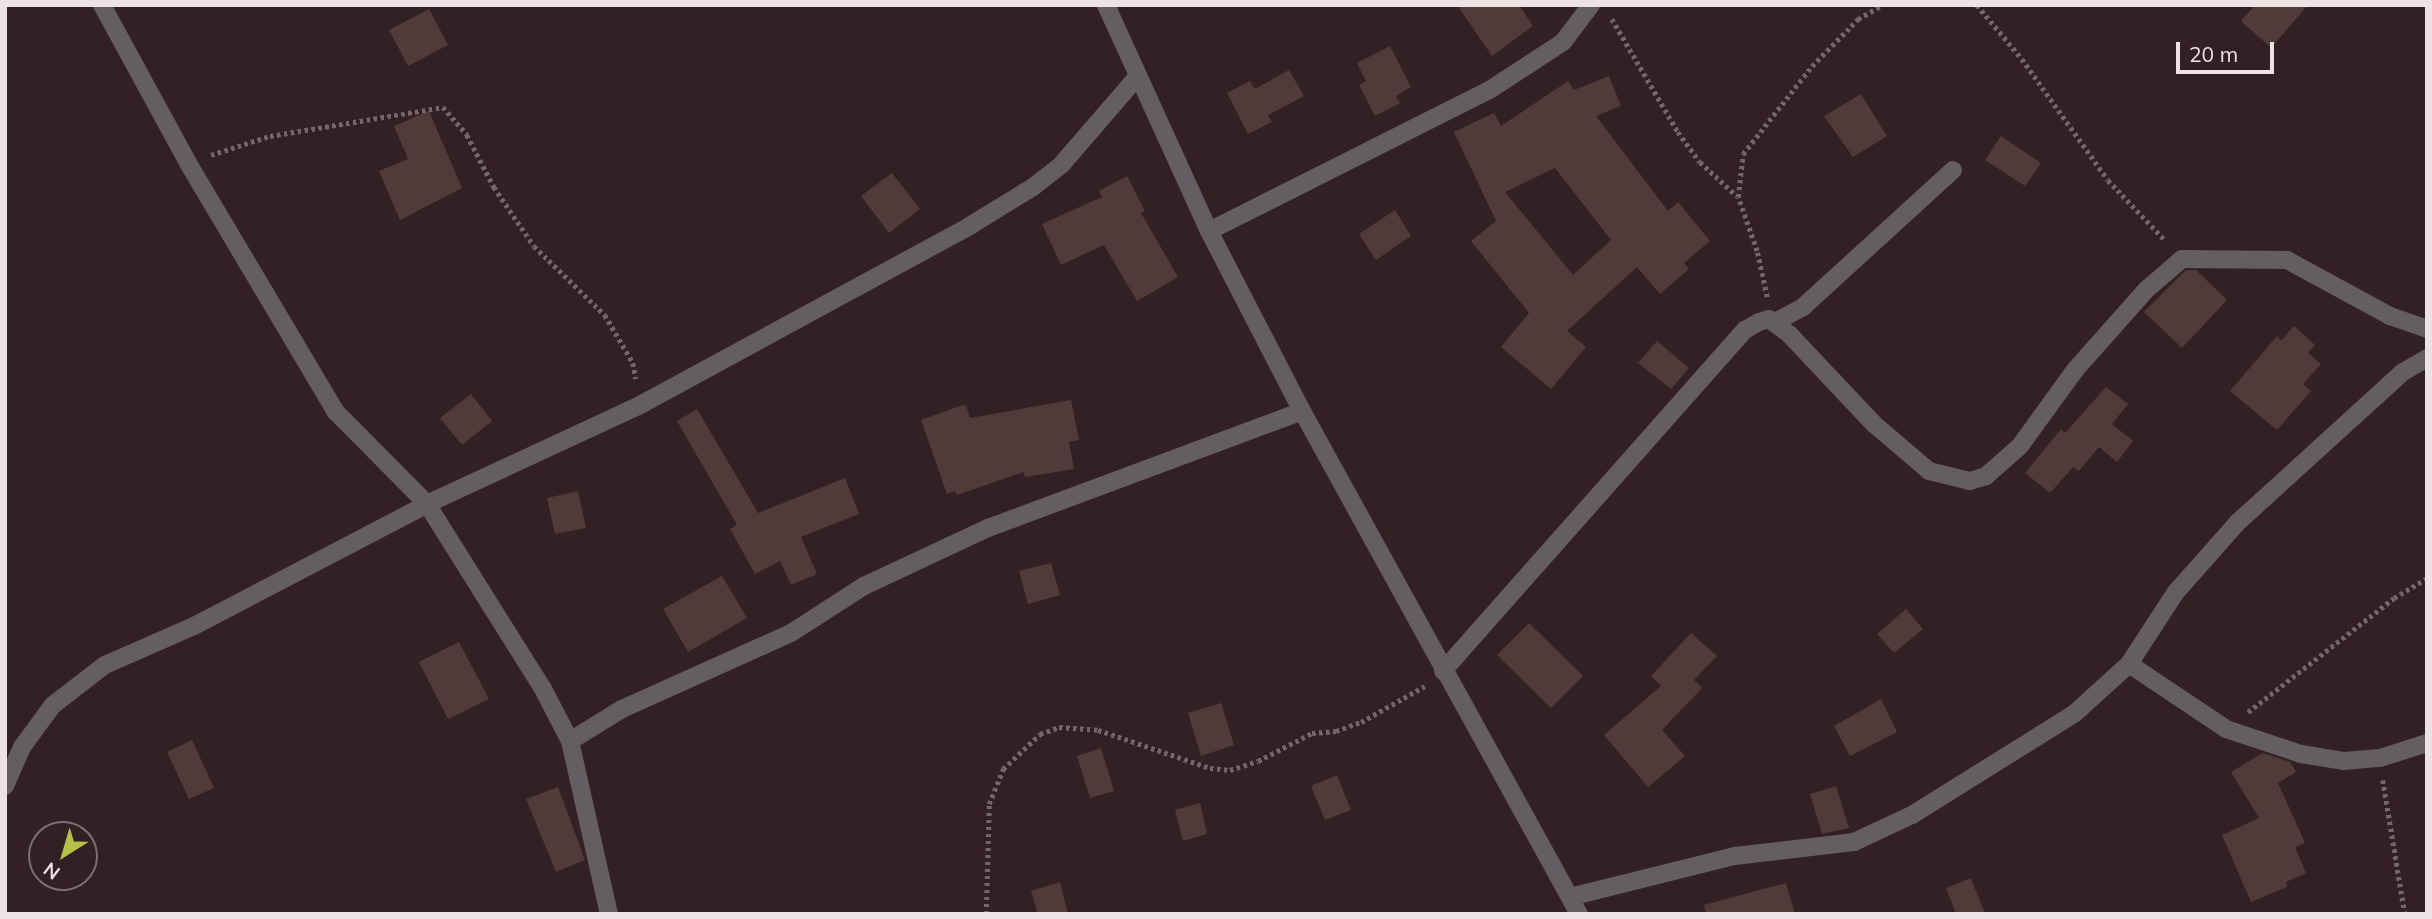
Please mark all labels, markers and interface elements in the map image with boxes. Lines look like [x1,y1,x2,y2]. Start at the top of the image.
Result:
scale bar [2180,28,2278,72]
text: 20 m [2189,41,2238,67]
north arrow [28,821,98,891]
text: N [39,857,65,885]

